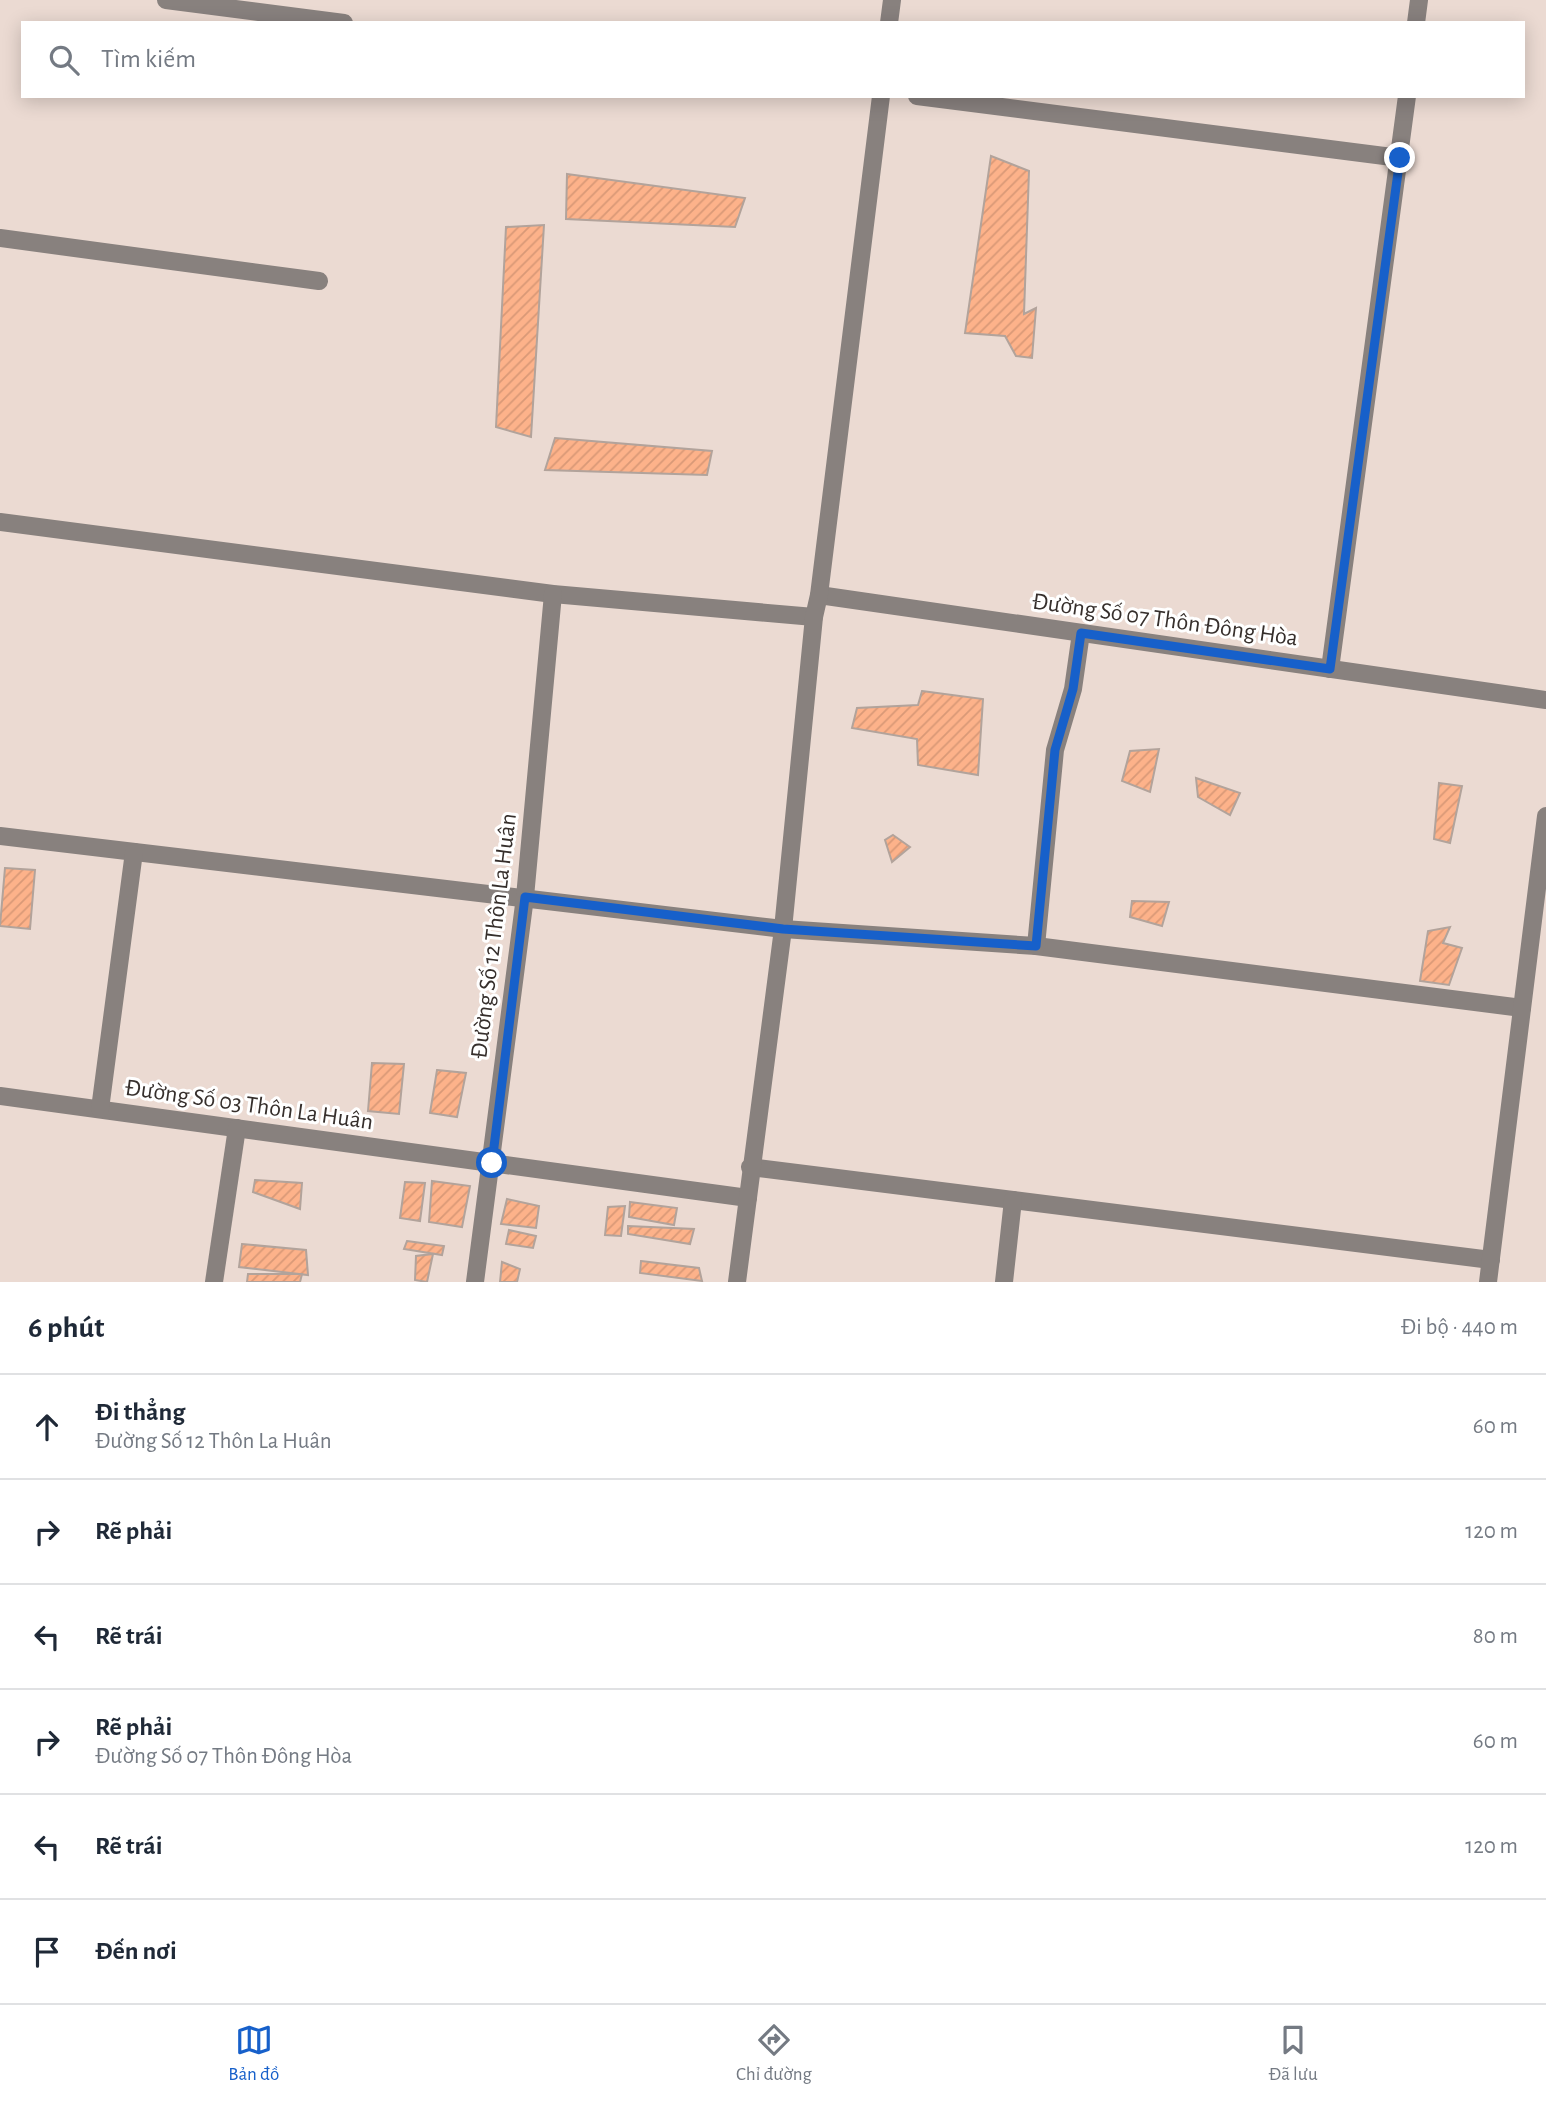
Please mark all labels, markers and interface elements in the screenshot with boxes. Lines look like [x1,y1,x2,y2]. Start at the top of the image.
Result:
search box [21,21,1525,98]
icon: search [45,41,83,79]
text: Tìm kiếm [101,46,196,72]
route end [1384,142,1415,173]
street label: Đường Số 07 Thôn Đông Hòa [1031,589,1299,651]
street label: Đường Số 12 Thôn La Huân [467,812,521,1060]
street label: Đường Số 03 Thôn La Huân [123,1076,375,1134]
route start [476,1147,507,1178]
text: 6 phút [28,1313,104,1343]
text: Đi bộ · 440 m [1401,1316,1518,1339]
text: Đi thẳng [95,1399,185,1425]
icon: ahead [28,1408,66,1446]
text: 60 m [1473,1415,1518,1438]
text: Đường Số 12 Thôn La Huân [95,1430,332,1453]
icon: right [28,1513,66,1551]
text: Rẽ phải [95,1518,172,1544]
text: 120 m [1465,1520,1518,1543]
icon: left [28,1618,66,1656]
text: Rẽ trái [95,1623,163,1649]
text: 80 m [1473,1625,1518,1648]
text: Rẽ phải [95,1714,172,1740]
icon: right [28,1723,66,1761]
text: 60 m [1473,1730,1518,1753]
text: Đường Số 07 Thôn Đông Hòa [95,1745,352,1768]
icon: left [28,1828,66,1866]
text: Rẽ trái [95,1833,163,1859]
text: 120 m [1465,1835,1518,1858]
icon: arrive [28,1933,66,1971]
text: Đến nơi [95,1938,177,1964]
tab: Bản đồ [228,2021,279,2086]
tab: Chỉ đường [736,2021,812,2086]
tab: Đã lưu [1268,2021,1318,2086]

